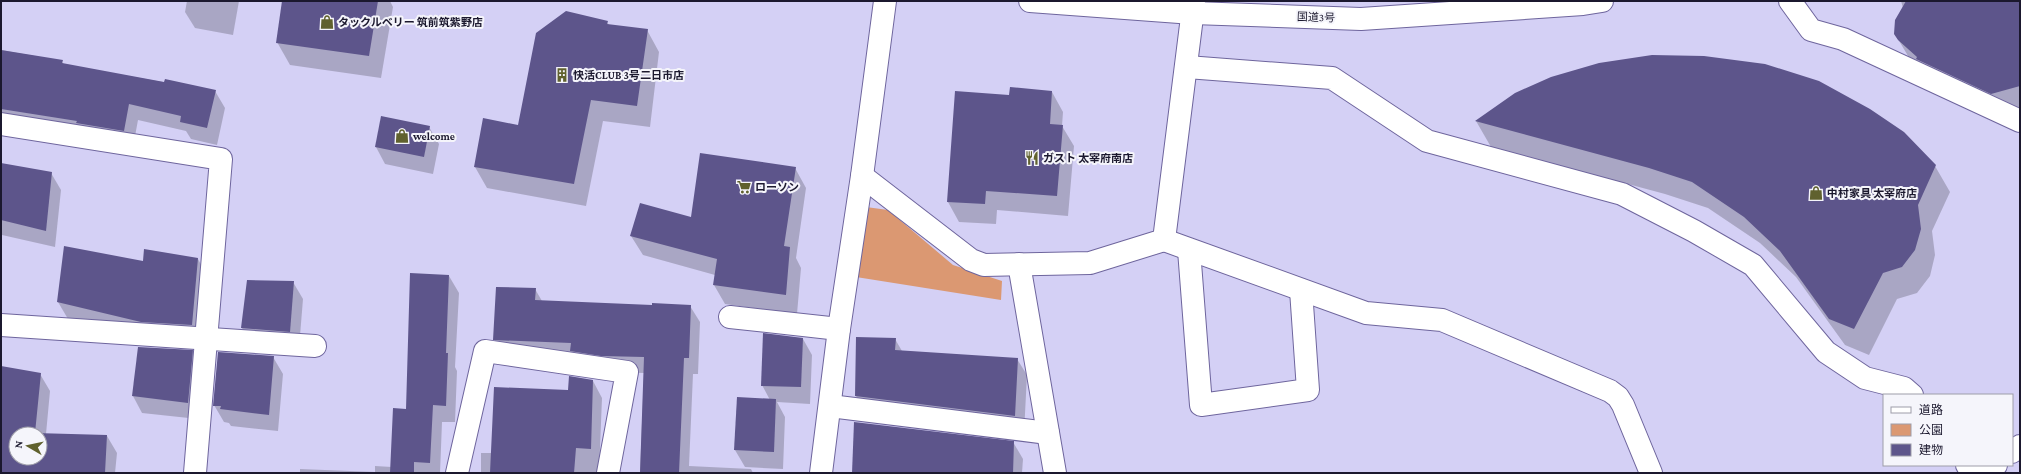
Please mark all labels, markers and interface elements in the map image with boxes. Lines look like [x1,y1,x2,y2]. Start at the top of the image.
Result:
street label: 国道3号 [1297,10,1335,24]
shop icon: タックルベリー 筑前筑紫野店 [319,14,335,30]
place label: タックルベリー 筑前筑紫野店 [338,16,483,28]
building icon: 快活CLUB 3号二日市店 [554,67,570,83]
place label: 快活CLUB 3号二日市店 [573,69,684,81]
shop icon: welcome [394,128,410,144]
place label: welcome [412,130,455,142]
restaurant icon: ガスト 太宰府南店 [1024,150,1040,166]
place label: ガスト 太宰府南店 [1043,152,1133,164]
supermarket icon: ローソン [736,179,752,195]
place label: ローソン [755,181,799,193]
shop icon: 中村家具 太宰府店 [1808,185,1824,201]
place label: 中村家具 太宰府店 [1827,187,1917,199]
legend [1883,394,2013,466]
text: 道路 [1919,403,1943,417]
text: 公園 [1919,423,1943,437]
north arrow [8,426,48,466]
text: N [12,439,25,449]
text: 建物 [1919,443,1943,457]

